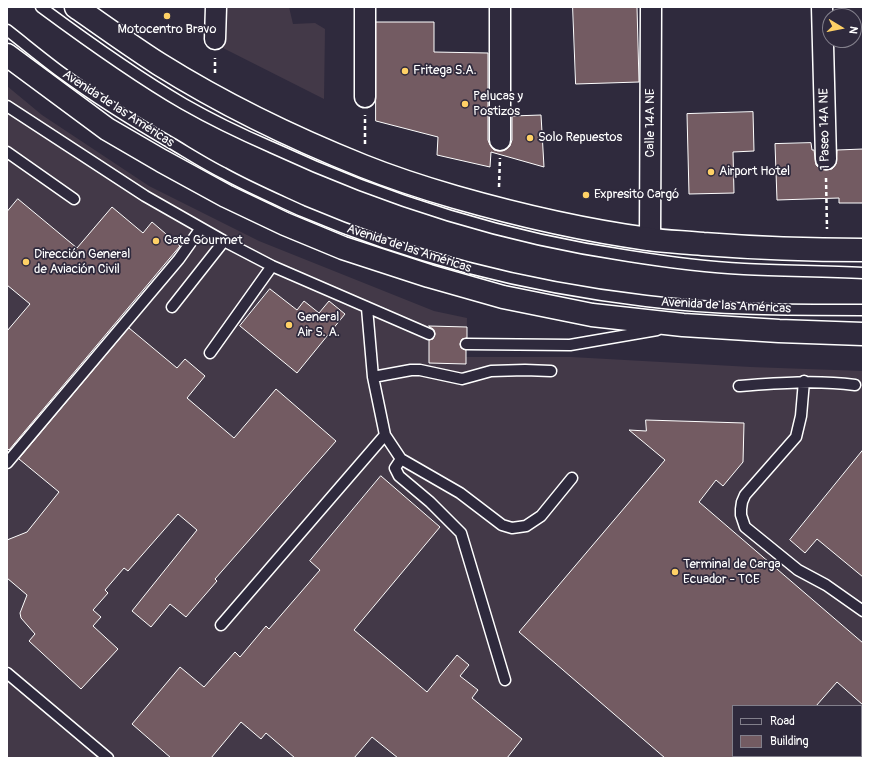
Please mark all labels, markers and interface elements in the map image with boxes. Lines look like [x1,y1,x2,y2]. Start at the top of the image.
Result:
north arrow [822,8,862,48]
marker: Motocentro Bravo [162,11,172,21]
place label: Motocentro Bravo [118,22,216,38]
text: N [846,25,860,35]
place label: Fritega S.A. [413,63,477,79]
marker: Fritega S.A. [400,66,410,76]
street label: Avenida de las Américas [59,67,177,151]
street label: 1 Paseo 14A NE [816,88,834,170]
place label: Pelucas y Postizos [473,89,523,120]
street label: Calle 14A NE [643,89,659,157]
marker: Pelucas y Postizos [460,99,470,109]
place label: Solo Repuestos [538,130,622,146]
marker: Solo Repuestos [525,133,535,143]
place label: Airport Hotel [719,164,790,180]
marker: Airport Hotel [706,167,716,177]
place label: Expresito Cargó [594,187,679,203]
marker: Expresito Cargó [581,190,591,200]
street label: Avenida de las Américas [345,221,473,277]
place label: Gate Gourmet [164,233,243,249]
marker: Gate Gourmet [151,236,161,246]
place label: Dirección General de Aviación Civil [34,247,130,278]
marker: Dirección General de Aviación Civil [21,257,31,267]
street label: Avenida de las Américas [661,295,791,317]
place label: General Air S. A. [297,310,340,341]
marker: General Air S. A. [284,320,294,330]
place label: Terminal de Carga Ecuador - TCE [683,557,781,588]
marker: Terminal de Carga Ecuador - TCE [670,567,680,577]
legend [732,705,862,757]
text: Road [770,714,795,729]
text: Building [770,734,809,749]

